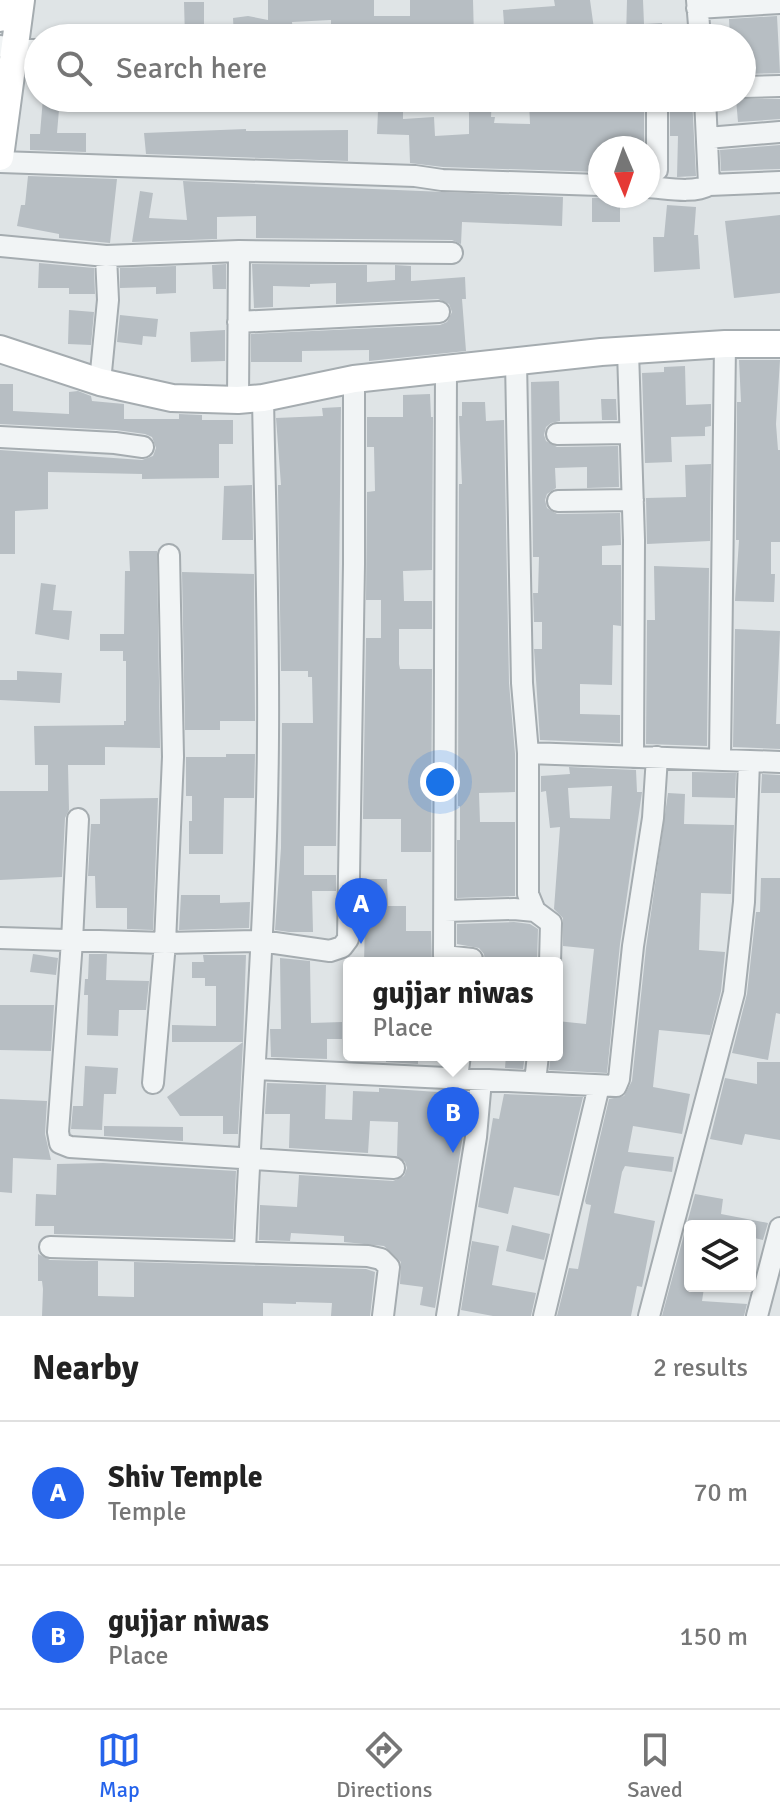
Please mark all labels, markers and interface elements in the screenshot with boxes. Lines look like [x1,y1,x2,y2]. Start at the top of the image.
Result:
search box [24,24,756,112]
icon: search [52,46,96,90]
text: Search here [116,50,267,87]
north arrow [588,136,660,208]
your location [420,762,460,802]
pin: A [335,878,387,944]
popup [343,957,563,1061]
text: gujjar niwas [372,975,534,1012]
text: Place [372,1012,433,1044]
pin: B [427,1087,479,1153]
map controls [684,1220,756,1292]
button: layers [684,1220,756,1292]
text: Nearby [32,1347,139,1389]
text: 2 results [653,1352,748,1384]
text: Shiv Temple [108,1459,263,1496]
text: A [50,1477,66,1509]
text: 70 m [693,1477,748,1509]
text: Temple [108,1496,187,1528]
text: gujjar niwas [108,1603,269,1640]
text: B [50,1621,66,1653]
text: 150 m [679,1621,748,1653]
text: Place [108,1640,169,1672]
tab: Map [97,1728,141,1803]
tab: Directions [336,1728,432,1803]
tab: Saved [627,1728,683,1803]

